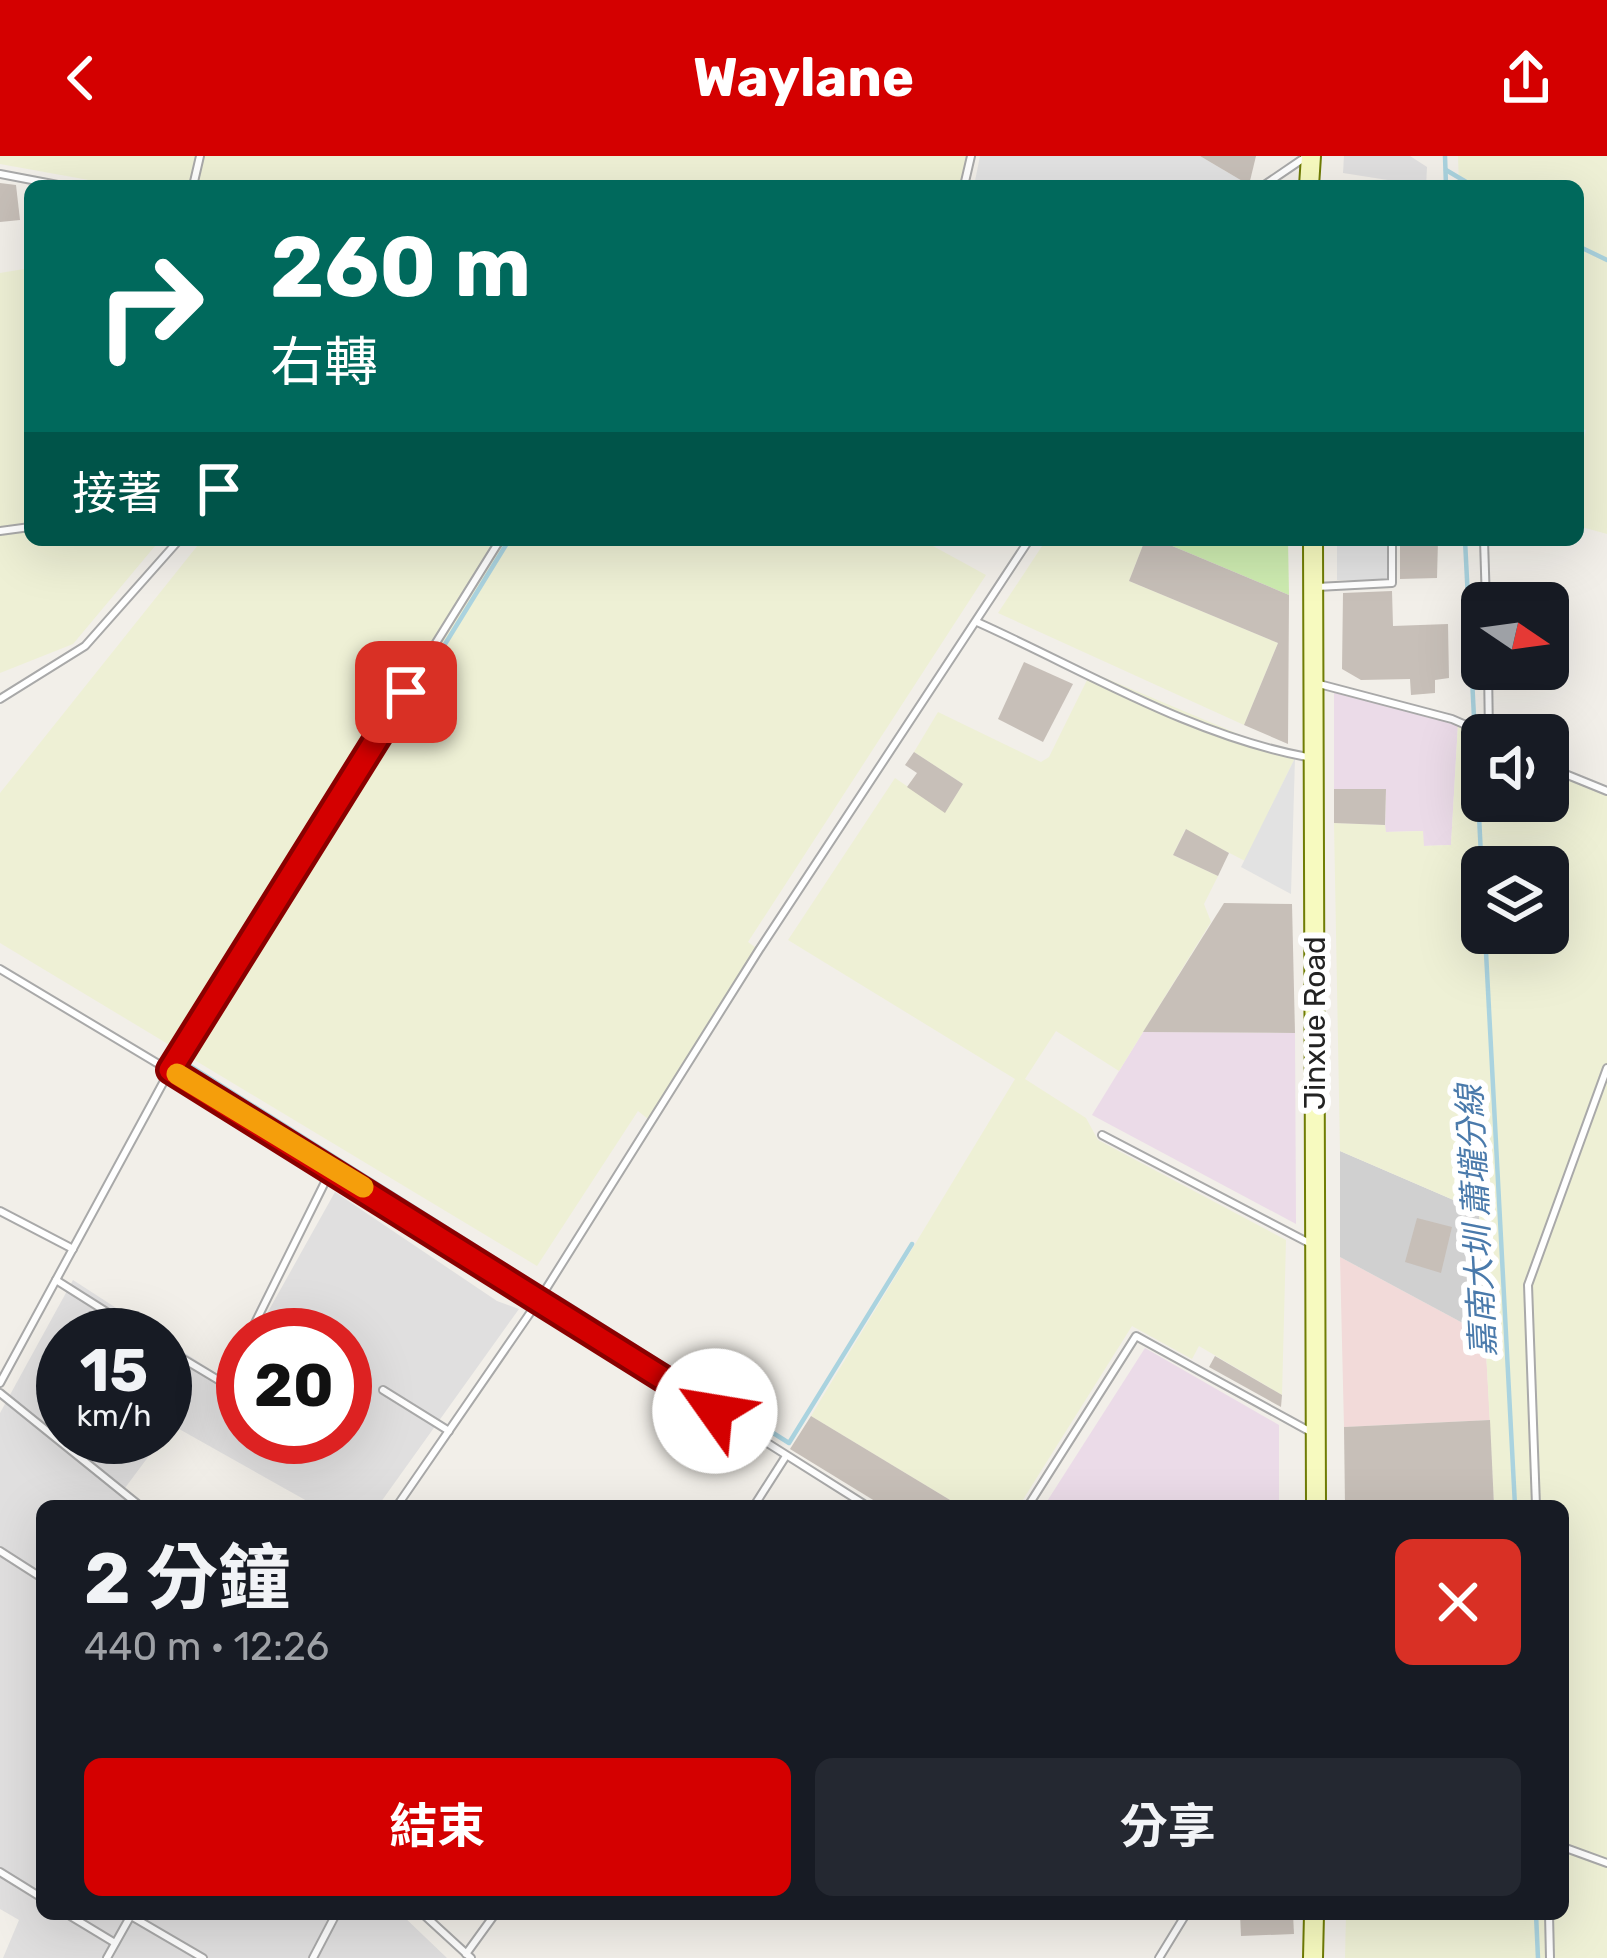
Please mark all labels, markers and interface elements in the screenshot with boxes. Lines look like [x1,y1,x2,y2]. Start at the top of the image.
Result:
icon: back [48,45,114,111]
icon: share [1493,45,1559,111]
text: Waylane [693,46,914,110]
text: 260 m [270,217,531,317]
icon: right [72,228,228,384]
text: 右轉 [270,331,378,395]
icon: arrive [186,456,252,522]
text: 接著 [72,467,162,520]
north arrow [1461,582,1569,690]
map controls [1461,582,1569,954]
pin [355,641,457,743]
icon: arrive [373,659,439,725]
button: sound [1461,714,1569,822]
button: layers [1461,846,1569,954]
street label: Jinxue Road [1297,936,1333,1110]
water label: 嘉南大圳 蕭壠分線 [1450,1080,1503,1358]
speed limit sign: 20 [216,1308,372,1464]
text: 15 [80,1335,148,1406]
position arrow [652,1348,778,1474]
text: km/h [77,1398,151,1434]
text: 2 分鐘 [84,1536,290,1621]
button: close [1395,1539,1521,1665]
text: 440 m · 12:26 [84,1624,329,1670]
button: 結束 [84,1758,791,1896]
button: 分享 [815,1758,1521,1896]

